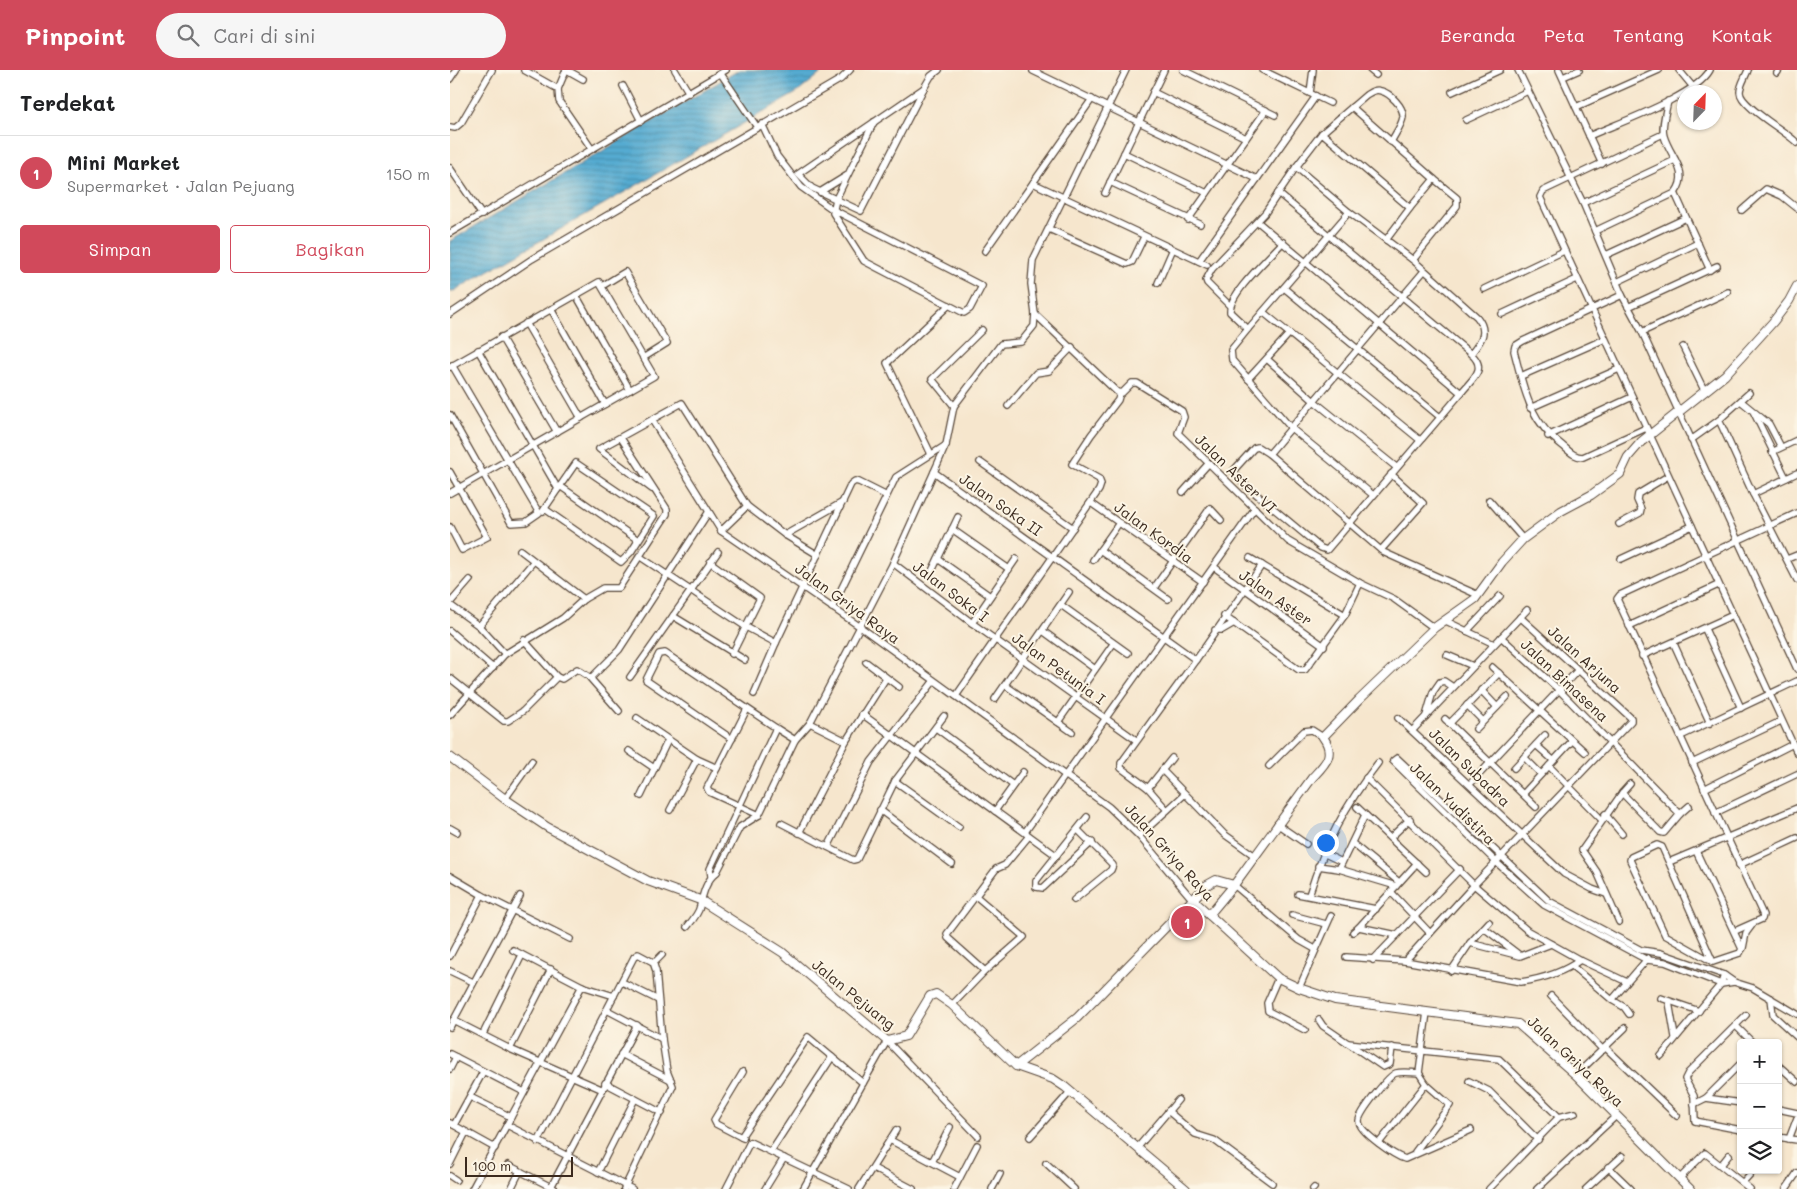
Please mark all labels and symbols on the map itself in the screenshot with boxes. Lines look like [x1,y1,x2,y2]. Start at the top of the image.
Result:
north arrow [1677,85,1722,130]
street label: Jalan Aster VI [1191,429,1281,517]
street label: Jalan Soka II [956,468,1047,540]
street label: Jalan Kordia [1111,497,1197,567]
street label: Jalan Soka I [909,556,993,626]
street label: Jalan Griya Raya [791,558,905,648]
street label: Jalan Aster [1235,564,1317,630]
street label: Jalan Arjuna [1544,621,1626,697]
street label: Jalan Petunia I [1008,627,1110,709]
street label: Jalan Bimasena [1517,634,1613,726]
street label: Jalan Subadra [1425,723,1515,811]
street label: Jalan Yudistira [1406,757,1500,849]
street label: Jalan Griya Raya [1121,799,1219,905]
your location [1313,830,1339,856]
pin: 1 [1171,903,1203,941]
street label: Jalan Pejuang [808,954,900,1034]
street label: Jalan Griya Raya [1523,1011,1629,1111]
scale bar [465,1154,572,1177]

